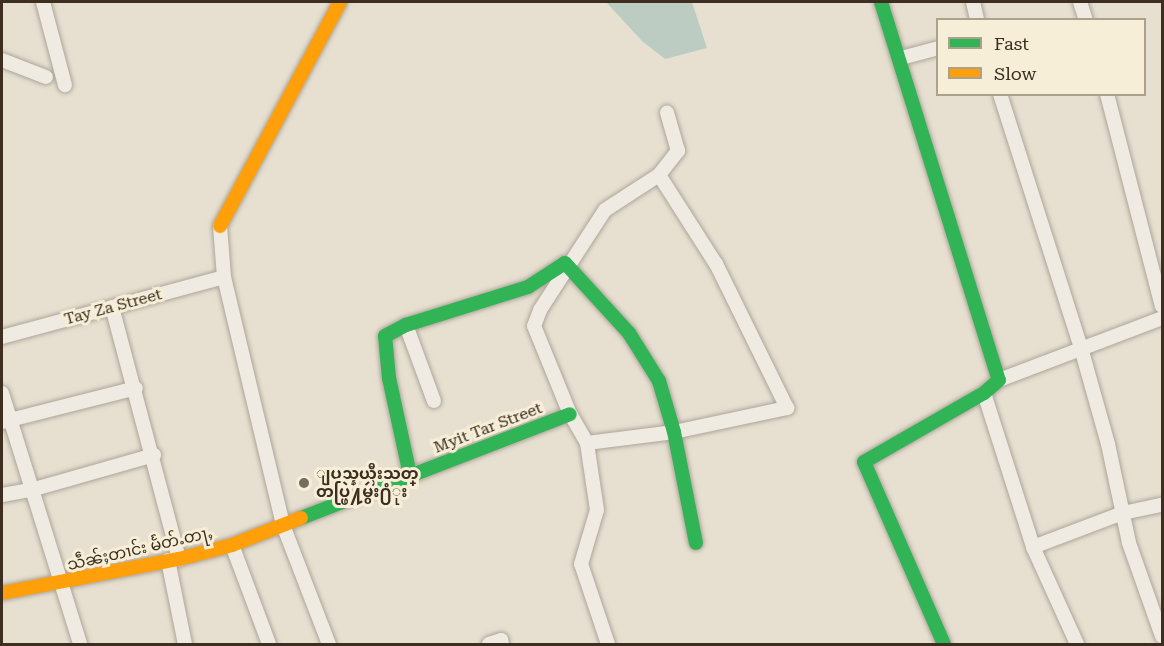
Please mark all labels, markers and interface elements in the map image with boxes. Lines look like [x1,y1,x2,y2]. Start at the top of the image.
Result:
legend [936,18,1146,96]
text: Fast [994,33,1029,54]
text: Slow [994,63,1036,84]
street label: Tay Za Street [62,285,164,329]
street label: Myit Tar Street [431,399,545,457]
place label: ျပည္နယ္မီးသတ္ တပ္ဖြဲ႔မွဴး႐ံုး [316,464,418,502]
marker: ျပည္နယ္မီးသတ္ တပ္ဖြဲ႔မွဴး႐ံုး [297,476,311,490]
street label: သဵၼ်ႈတၢင်း မႅတ်ႉတႃႇ [66,523,214,575]

